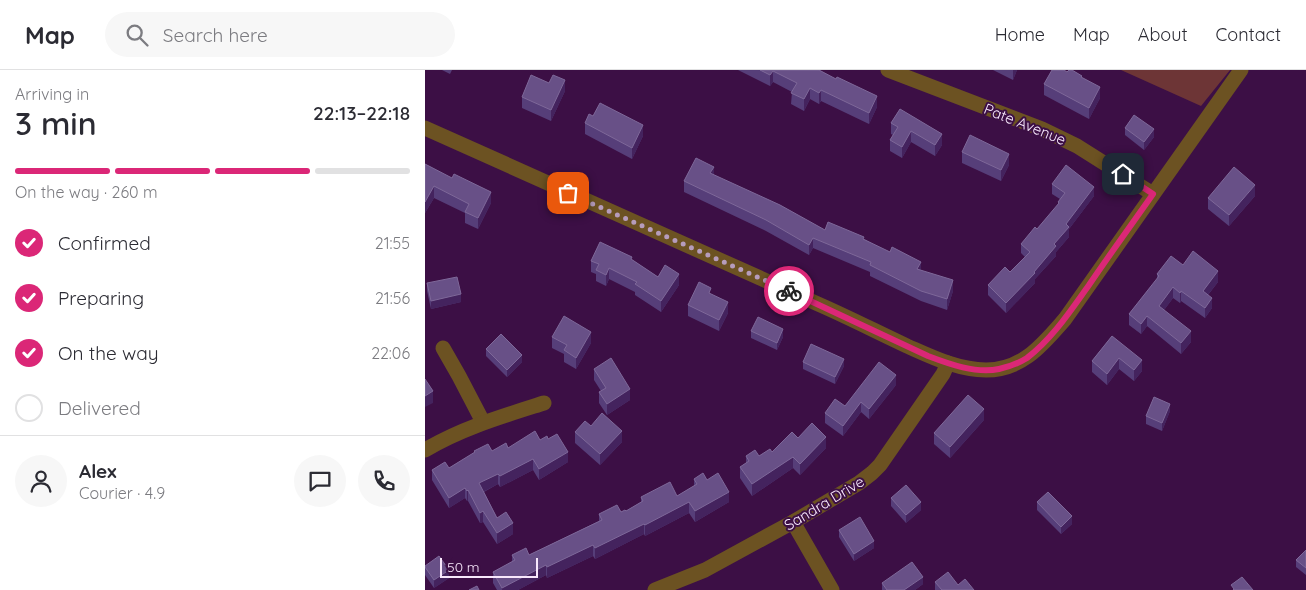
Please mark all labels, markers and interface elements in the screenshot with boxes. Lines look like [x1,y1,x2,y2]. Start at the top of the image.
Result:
search box [105,12,455,57]
text: Map [25,20,75,50]
icon: search [123,21,151,49]
text: Search here [163,23,268,47]
text: Home [995,23,1045,46]
text: Map [1073,23,1110,46]
text: About [1138,23,1188,46]
text: Contact [1216,23,1281,46]
text: Arriving in [15,84,89,104]
street label: Pate Avenue [981,99,1069,149]
text: 22:13–22:18 [313,101,410,125]
text: 3 min [15,103,97,143]
pin [1102,153,1144,195]
icon: home [1109,160,1137,188]
pin [547,172,589,214]
icon: bag [554,179,582,207]
text: On the way · 260 m [15,182,157,202]
icon: check [15,229,43,257]
text: Confirmed [58,231,151,255]
text: 21:55 [375,233,410,253]
courier [764,266,814,316]
icon: bike [775,277,803,305]
icon: check [15,284,43,312]
text: Preparing [58,286,144,310]
text: 21:56 [375,288,410,308]
icon: check [15,339,43,367]
text: On the way [58,341,159,365]
text: 22:06 [371,343,410,363]
text: Delivered [58,396,141,420]
button: person [15,455,67,507]
button: chat [294,455,346,507]
button: phone [358,455,410,507]
text: Alex [79,459,117,483]
street label: Sandra Drive [780,472,868,534]
text: Courier · 4.9 [79,483,165,503]
scale bar [440,555,537,578]
text: 50 m [447,558,480,576]

